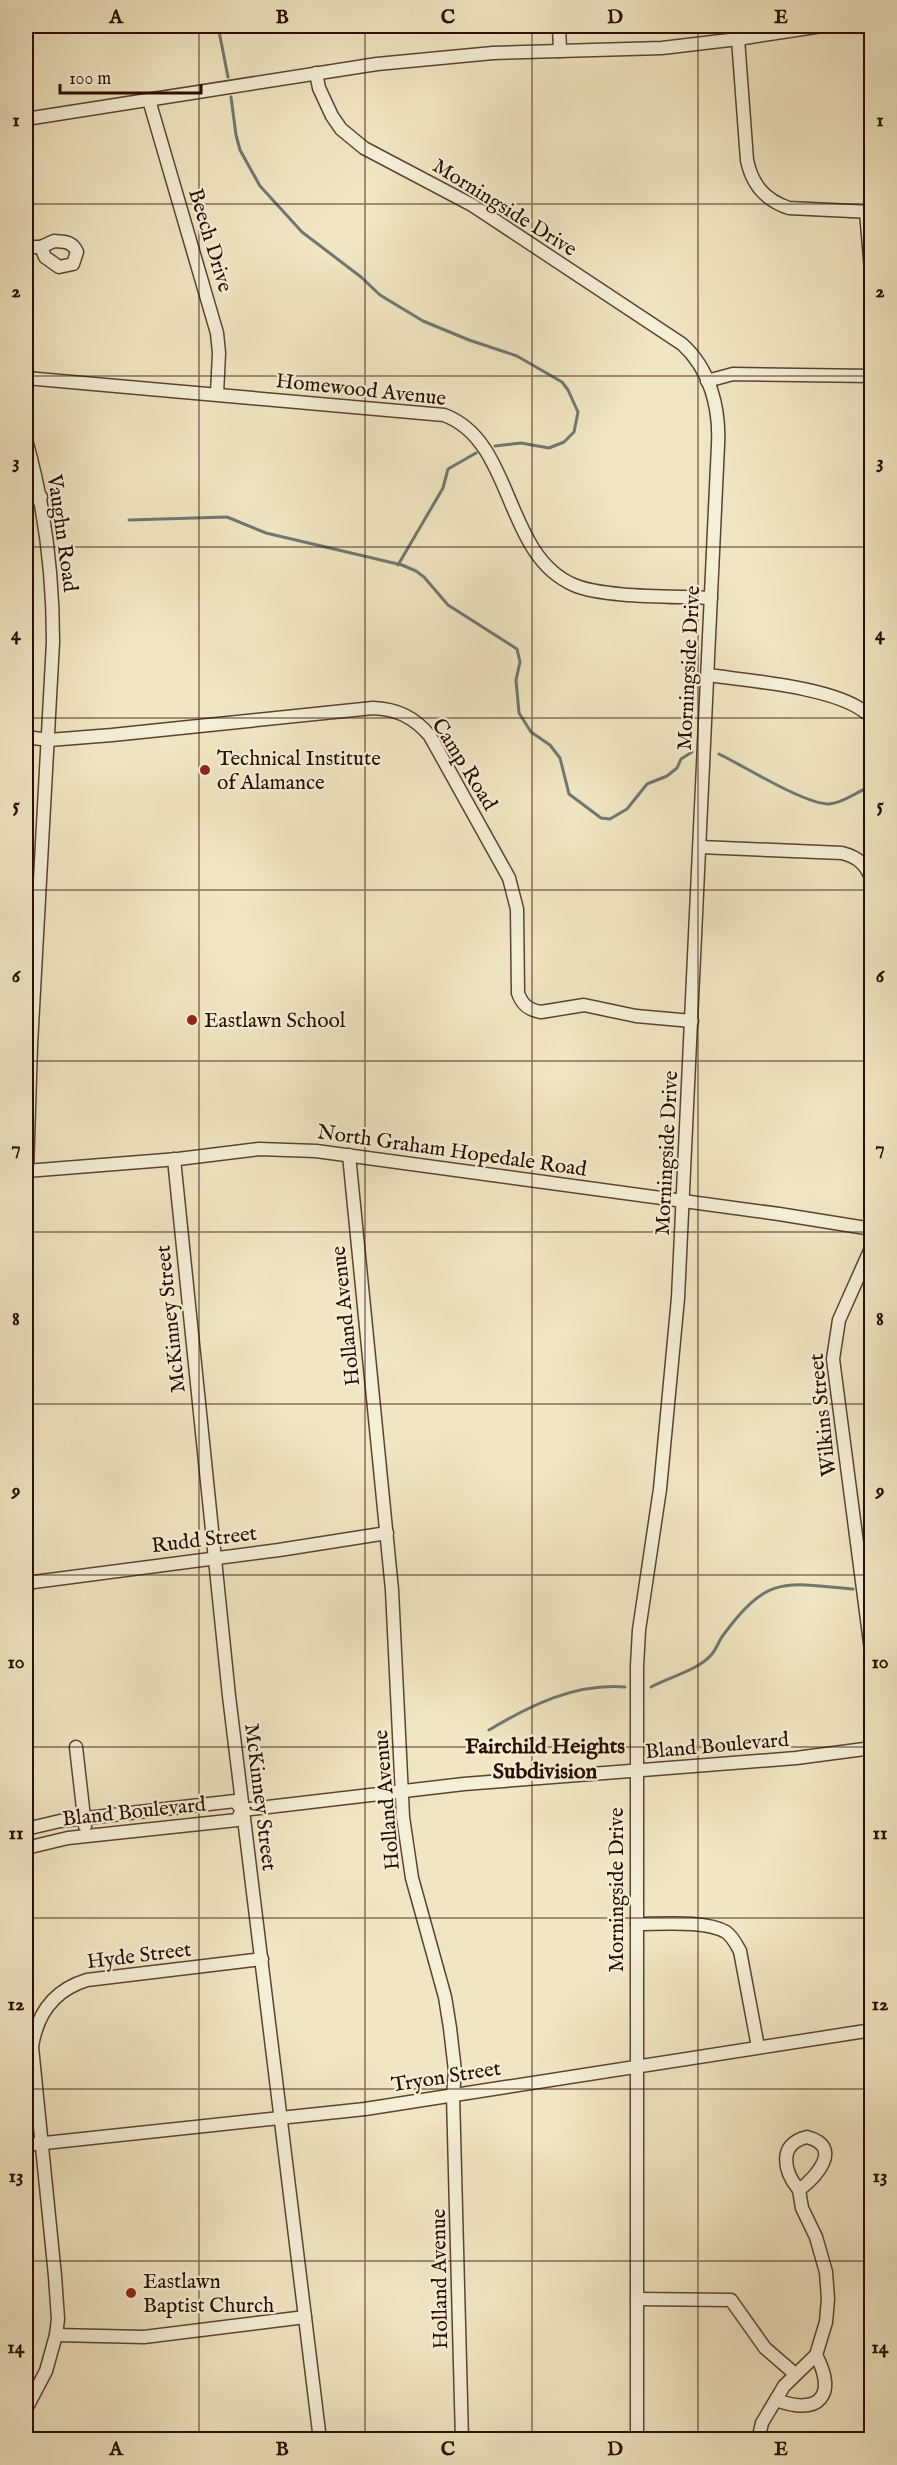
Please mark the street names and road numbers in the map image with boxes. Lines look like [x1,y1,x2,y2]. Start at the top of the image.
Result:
street label: Morningside Drive [427,153,582,264]
street label: Beech Drive [181,185,238,296]
street label: Homewood Avenue [274,368,448,413]
street label: Vaughn Road [40,472,83,594]
street label: Morningside Drive [672,585,707,751]
street label: Camp Road [425,714,503,817]
street label: Morningside Drive [650,1070,685,1236]
street label: North Graham Hopedale Road [315,1119,589,1184]
street label: McKinney Street [150,1244,193,1394]
street label: Holland Avenue [326,1244,367,1387]
street label: Wilkins Street [804,1352,843,1478]
street label: Rudd Street [150,1521,258,1560]
street label: McKinney Street [237,1722,282,1872]
street label: Bland Boulevard [644,1727,791,1766]
street label: Holland Avenue [368,1728,407,1871]
street label: Bland Boulevard [61,1791,208,1833]
street label: Morningside Drive [604,1807,631,1973]
street label: Hyde Street [85,1937,193,1976]
street label: Tryon Street [390,2056,503,2099]
street label: Holland Avenue [426,2208,455,2350]

